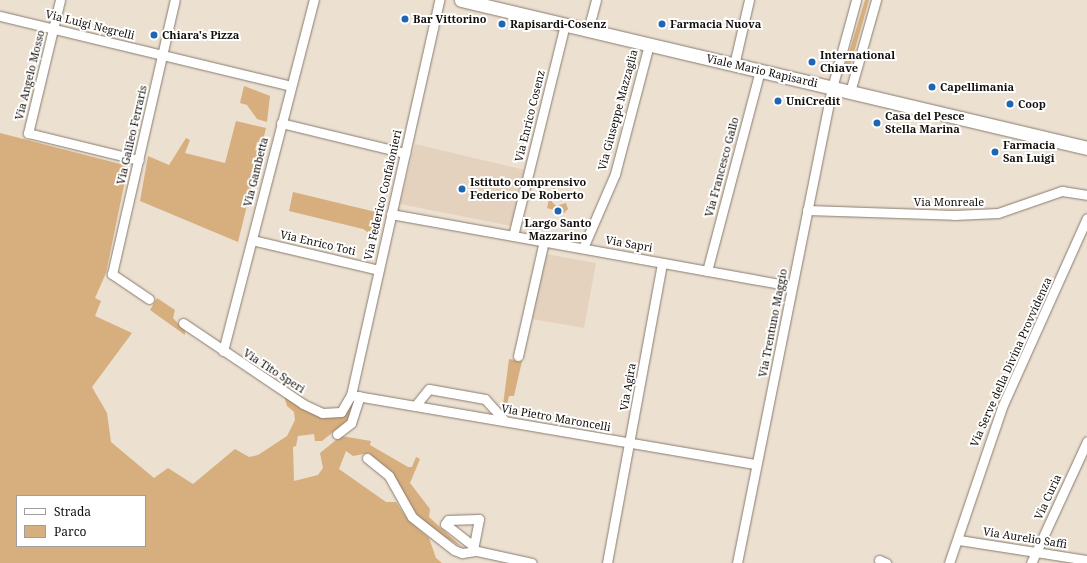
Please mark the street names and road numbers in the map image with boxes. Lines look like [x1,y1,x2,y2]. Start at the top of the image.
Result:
street label: Via Luigi Negrelli [44,8,136,42]
street label: Via Angelo Mosso [12,29,48,121]
street label: Via Giuseppe Mazzaglia [596,48,640,172]
street label: Viale Mario Rapisardi [705,52,819,90]
street label: Via Enrico Cosenz [512,69,548,163]
street label: Via Galileo Ferraris [114,84,150,186]
street label: Via Francesco Gallo [702,116,742,218]
street label: Via Federico Confalonieri [362,129,404,261]
street label: Via Gambetta [241,136,271,208]
street label: Via Monreale [914,195,984,209]
street label: Via Enrico Toti [279,228,357,258]
street label: Via Sapri [604,233,654,255]
street label: Via Trentuno Maggio [756,268,790,378]
street label: Via Serve della Divina Provvidenza [968,275,1054,449]
street label: Via Tito Speri [241,346,307,396]
street label: Via Agira [617,362,639,412]
street label: Via Pietro Maroncelli [500,402,612,434]
street label: Via Curia [1032,472,1064,522]
street label: Via Aurelio Saffi [982,525,1068,551]

